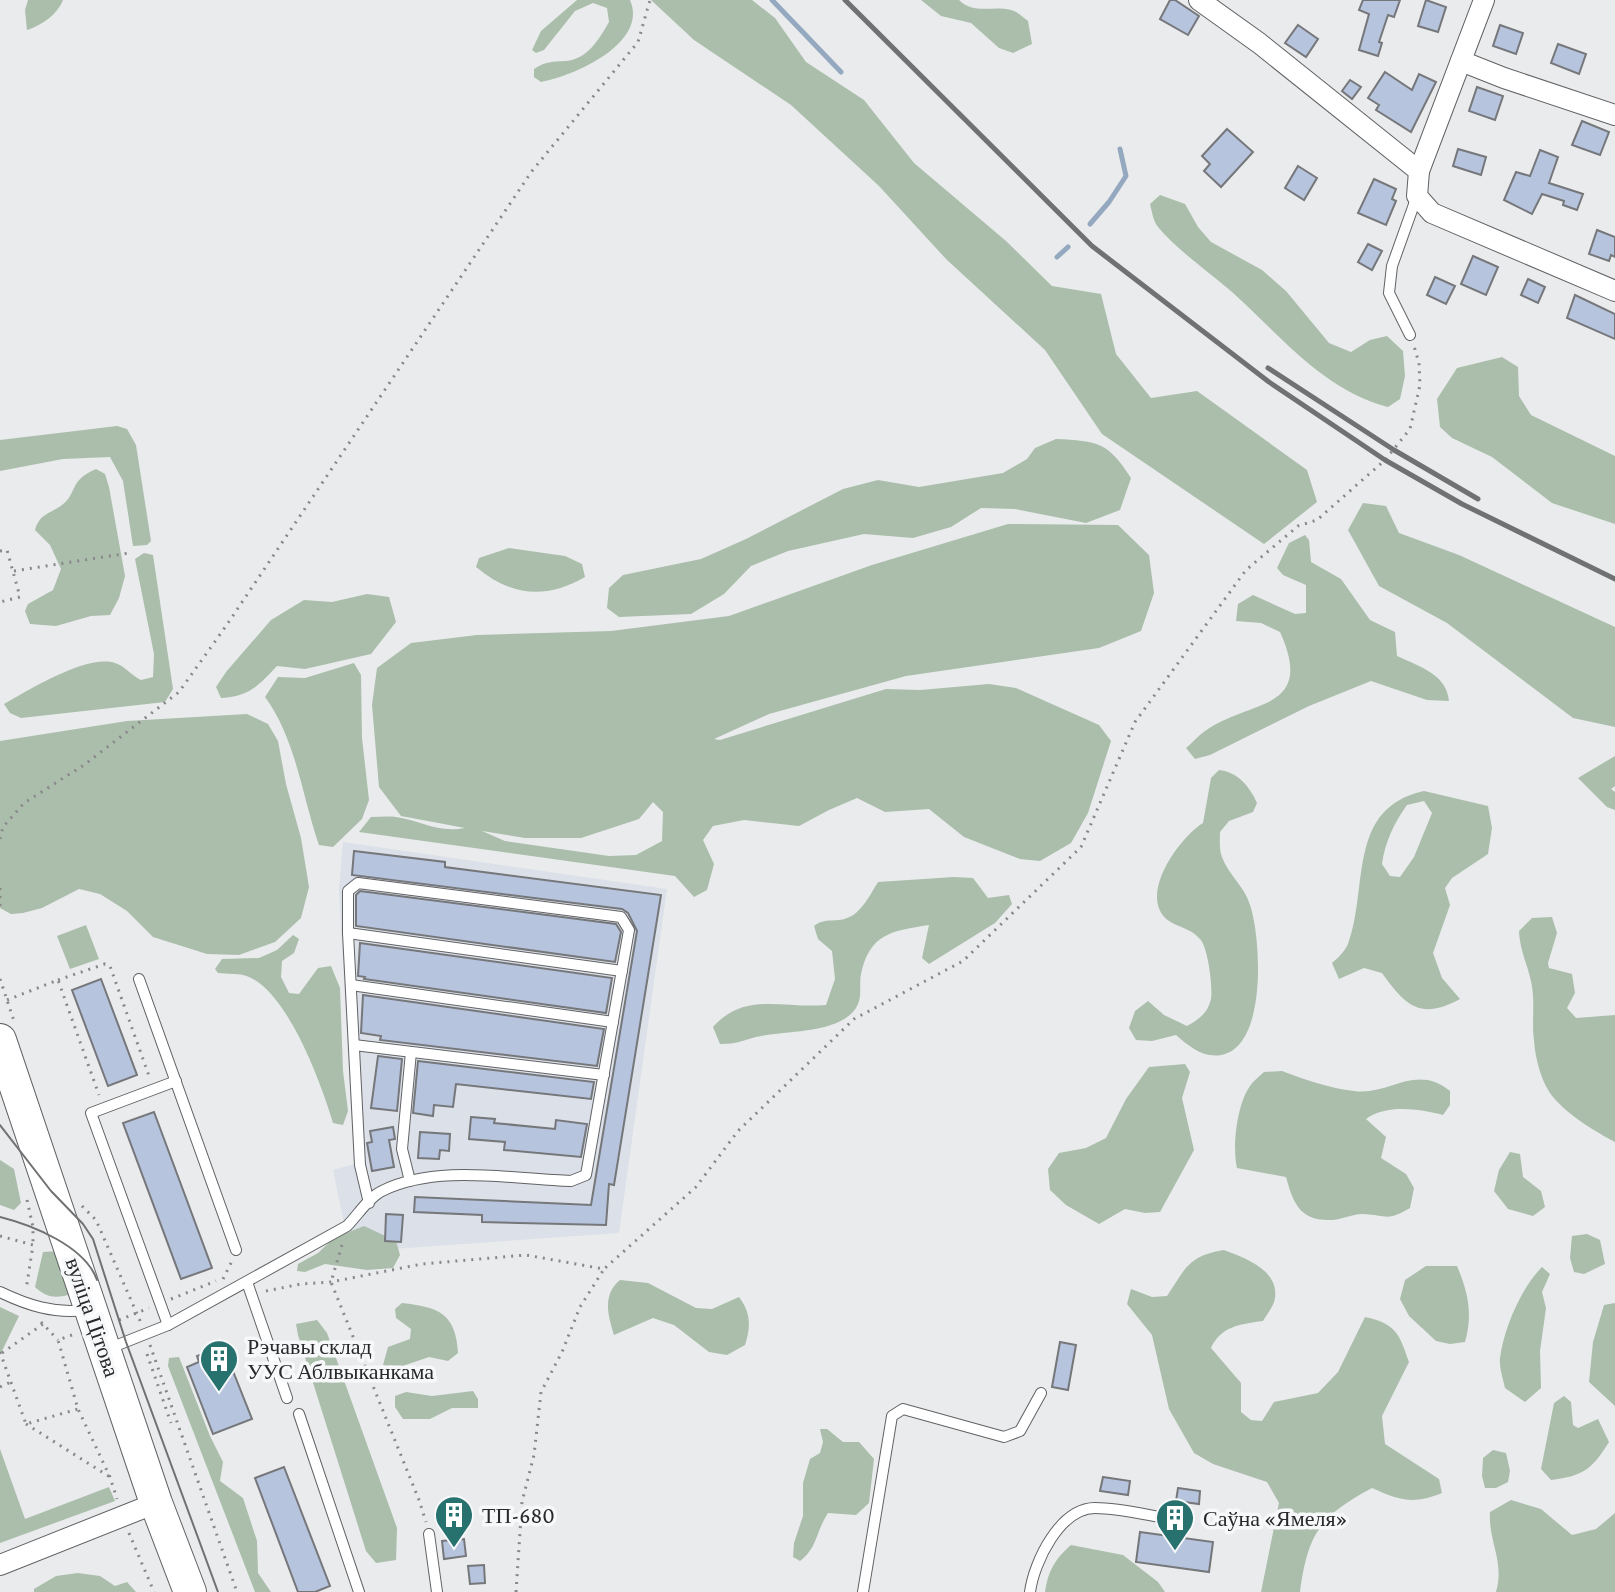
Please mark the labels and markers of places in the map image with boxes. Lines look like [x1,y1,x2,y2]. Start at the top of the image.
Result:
place label: Рэчавы склад УУС Аблвыканкама [247,1334,434,1384]
building icon: Рэчавы склад УУС Аблвыканкама [198,1338,240,1393]
building icon: ТП-680 [433,1494,475,1549]
building icon: Саўна «Ямеля» [1154,1497,1196,1552]
place label: ТП-680 [482,1503,555,1528]
place label: Саўна «Ямеля» [1203,1506,1348,1531]

